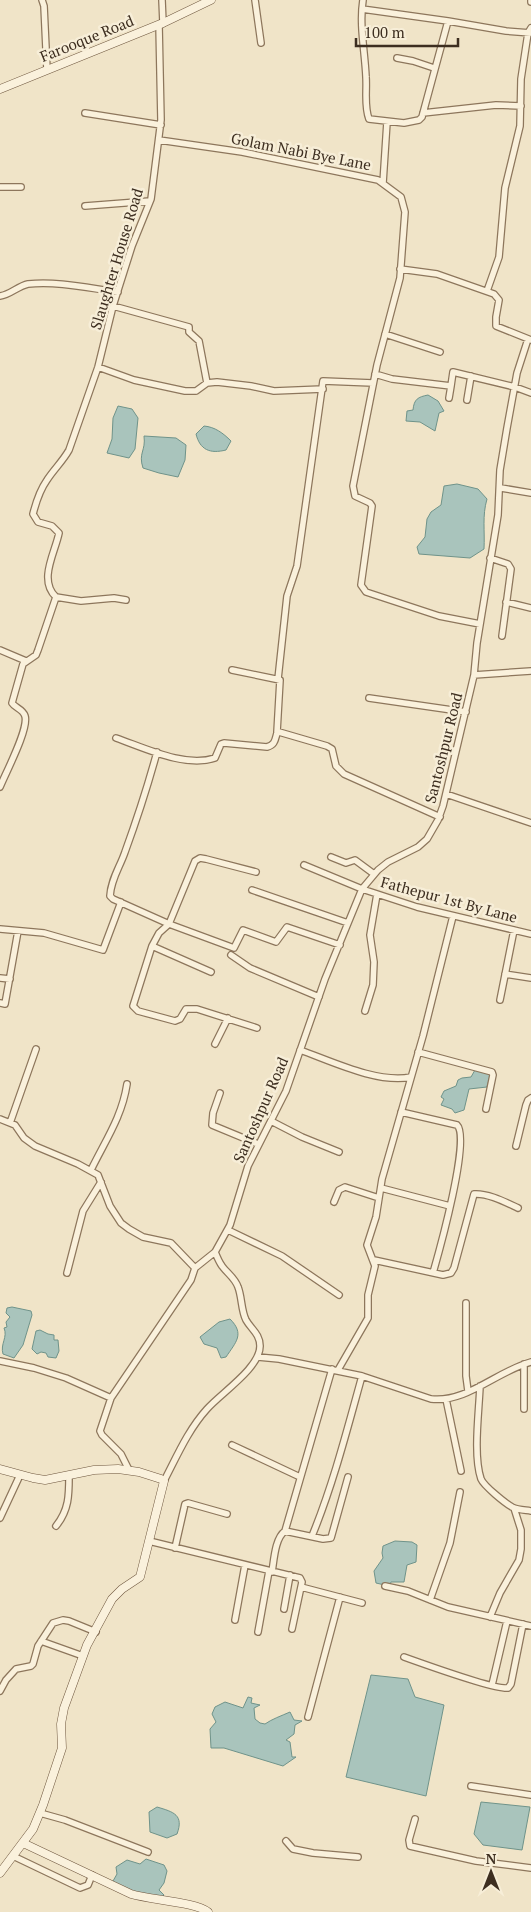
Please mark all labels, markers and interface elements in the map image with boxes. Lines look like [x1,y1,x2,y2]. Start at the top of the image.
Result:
street label: Farooque Road [37,10,137,66]
scale bar [356,15,458,47]
text: 100 m [364,22,405,42]
street label: Golam Nabi Bye Lane [230,128,373,174]
street label: Slaughter House Road [85,186,147,332]
street label: Santoshpur Road [420,690,466,805]
street label: Fathepur 1st By Lane [379,871,520,927]
street label: Santoshpur Road [228,1054,292,1166]
north arrow [466,1847,516,1897]
text: N [486,1849,497,1868]

